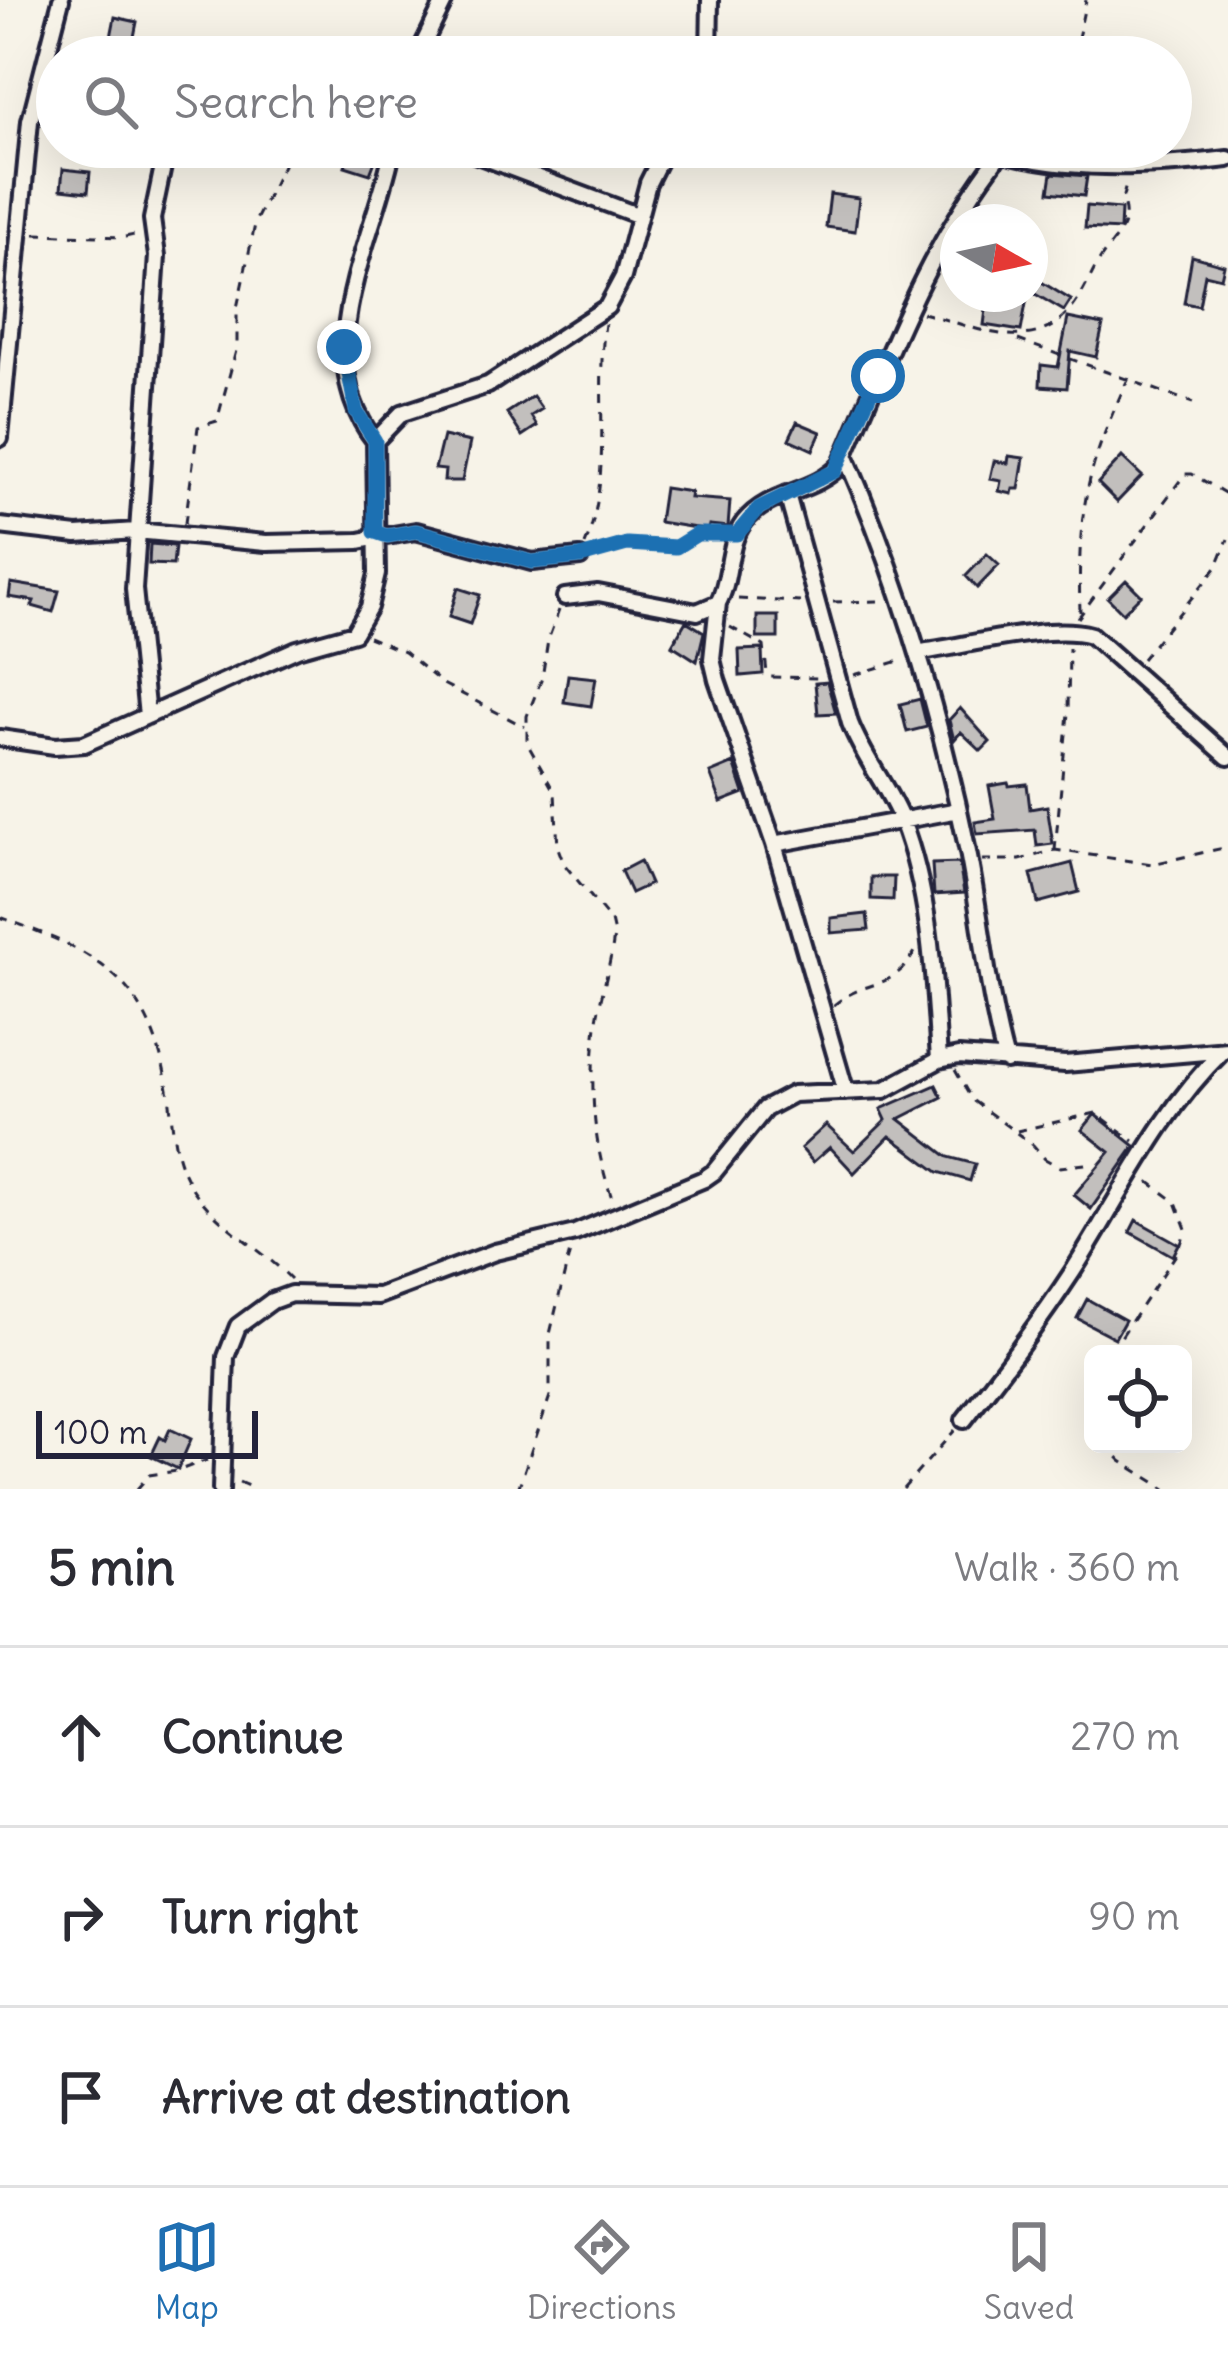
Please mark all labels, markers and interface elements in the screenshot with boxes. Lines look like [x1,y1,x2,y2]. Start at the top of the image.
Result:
search box [36,36,1192,168]
icon: search [78,69,144,135]
text: Search here [174,74,418,130]
north arrow [940,204,1048,312]
route end [317,320,371,374]
route start [851,349,905,403]
map controls [1084,1345,1192,1453]
button: locate [1084,1345,1192,1453]
scale bar [36,1405,258,1458]
text: 100 m [54,1411,147,1453]
text: 5 min [48,1535,175,1599]
text: Walk · 360 m [954,1543,1180,1592]
icon: ahead [48,1704,114,1770]
text: Continue [162,1709,344,1765]
text: 270 m [1070,1712,1180,1761]
icon: right [48,1884,114,1950]
text: Turn right [162,1889,358,1945]
text: 90 m [1088,1892,1180,1941]
icon: arrive [48,2064,114,2130]
text: Arrive at destination [162,2069,571,2125]
tab: Map [154,2214,220,2328]
tab: Directions [527,2214,676,2328]
tab: Saved [984,2214,1074,2328]

